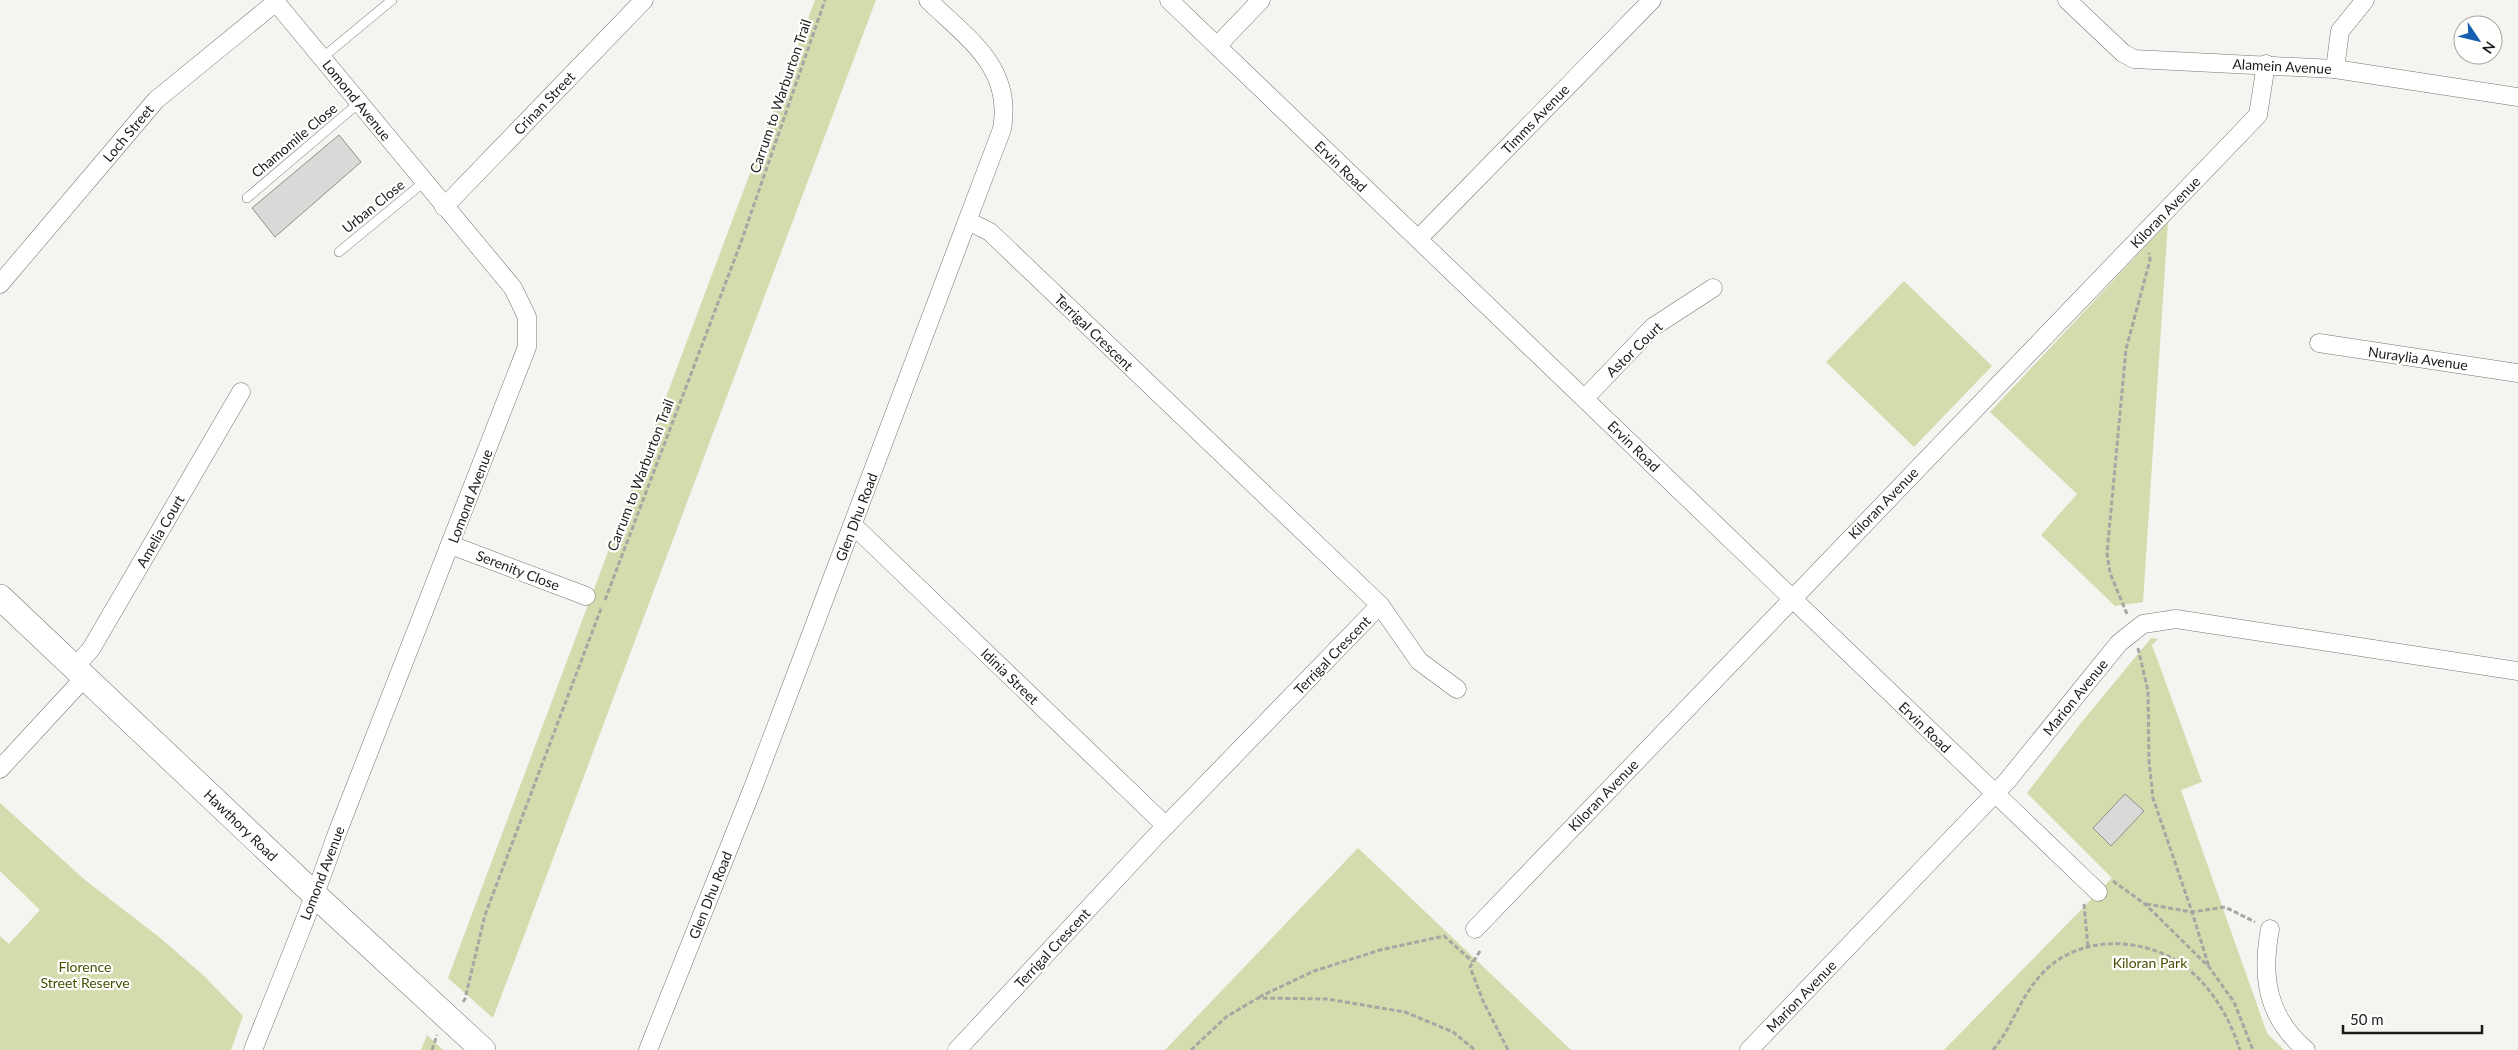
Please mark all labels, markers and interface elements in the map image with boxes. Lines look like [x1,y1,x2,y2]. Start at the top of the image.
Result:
north arrow [2453,15,2503,65]
street label: Carrum to Warburton Trail [746,17,814,175]
text: N [2479,38,2499,57]
street label: Alamein Avenue [2232,55,2332,77]
street label: Lomond Avenue [319,56,395,144]
street label: Crinan Street [510,68,578,138]
street label: Timms Avenue [1498,81,1572,157]
street label: Chamomile Close [248,99,340,181]
street label: Loch Street [99,101,157,165]
street label: Ervin Road [1311,137,1371,195]
street label: Kiloran Avenue [2127,173,2203,251]
street label: Urban Close [338,176,408,236]
street label: Terrigal Crescent [1051,290,1137,374]
street label: Astor Court [1602,318,1666,380]
street label: Nuraylia Avenue [2367,343,2469,373]
street label: Carrum to Warburton Trail [603,397,677,553]
street label: Ervin Road [1604,417,1664,475]
street label: Lomond Avenue [444,447,496,545]
street label: Kiloran Avenue [1845,464,1921,542]
street label: Glen Dhu Road [831,471,881,563]
street label: Amelia Court [132,492,188,570]
street label: Serenity Close [474,546,562,594]
street label: Terrigal Crescent [1290,612,1374,698]
street label: Idinia Street [978,644,1042,708]
street label: Marion Avenue [2039,655,2111,739]
street label: Ervin Road [1895,698,1955,756]
street label: Kiloran Avenue [1565,756,1641,834]
street label: Hawthory Road [201,786,281,864]
street label: Lomond Avenue [296,824,348,922]
street label: Glen Dhu Road [685,849,735,941]
street label: Terrigal Crescent [1011,905,1093,991]
park label: Kiloran Park [2113,954,2188,971]
street label: Marion Avenue [1762,956,1840,1036]
park label: Florence Street Reserve [40,958,130,991]
scale bar [2343,1002,2482,1034]
text: 50 m [2350,1010,2384,1028]

